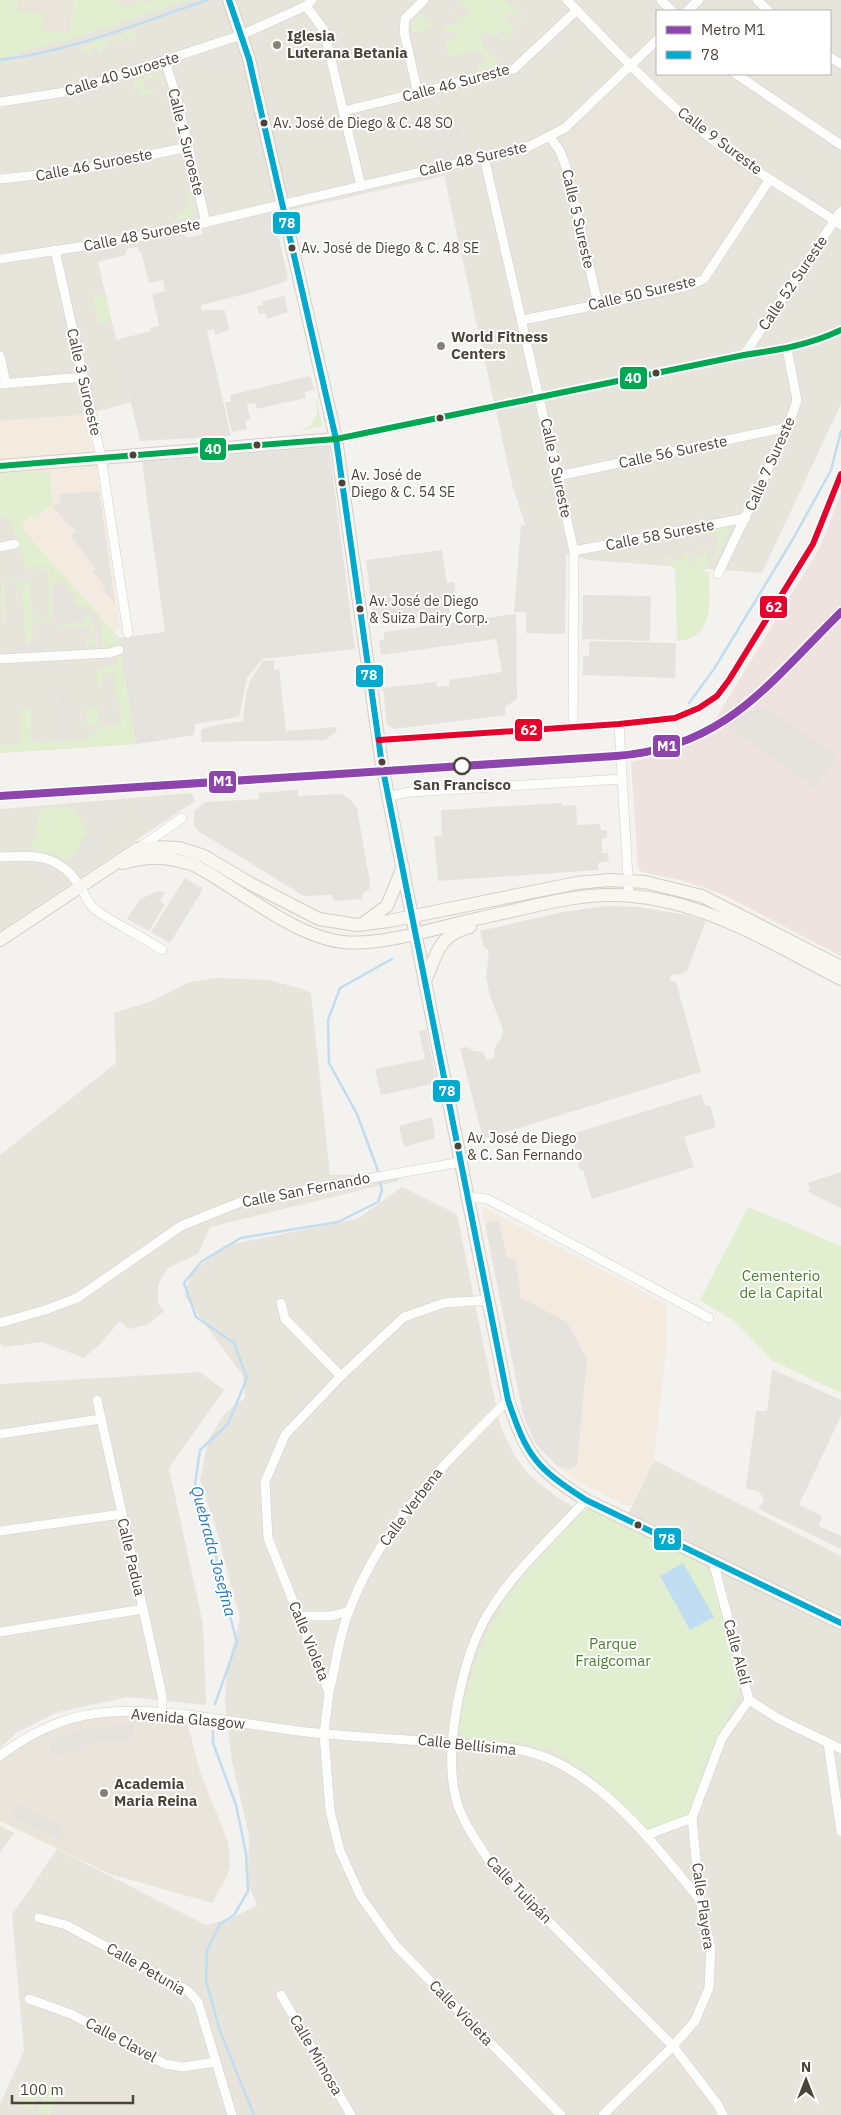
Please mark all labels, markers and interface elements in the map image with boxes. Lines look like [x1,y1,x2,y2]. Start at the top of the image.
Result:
legend [656,10,831,75]
text: Metro M1 [701,20,765,39]
place label: Iglesia Luterana Betania [287,26,408,62]
marker: Iglesia Luterana Betania [271,39,283,51]
text: 78 [701,45,719,64]
street label: Calle 40 Suroeste [62,47,181,100]
street label: Calle 46 Sureste [400,59,512,106]
street label: Calle 1 Suroeste [164,86,209,197]
street label: Calle 9 Sureste [674,103,766,179]
place label: Av. José de Diego & C. 48 SO [273,114,453,132]
marker: Av. José de Diego & C. 48 SO [259,118,269,128]
street label: Calle 48 Sureste [417,137,529,180]
street label: Calle 46 Suroeste [34,144,154,185]
street label: Calle 5 Sureste [558,167,599,270]
line badge: 78 [272,211,301,235]
street label: Calle 48 Suroeste [82,214,202,255]
text: 78 [279,214,295,232]
street label: Calle 52 Sureste [754,232,831,334]
place label: Av. José de Diego & C. 48 SE [301,239,479,257]
marker: Av. José de Diego & C. 48 SE [287,243,297,253]
street label: Calle 50 Sureste [586,271,698,314]
street label: Calle 3 Suroeste [63,326,106,437]
place label: World Fitness Centers [451,327,549,363]
marker: World Fitness Centers [435,340,447,352]
line badge: 40 [619,366,648,390]
unlabelled marker [651,368,661,378]
text: 40 [625,369,641,387]
unlabelled marker [435,413,445,423]
street label: Calle 7 Sureste [740,414,799,514]
street label: Calle 3 Sureste [537,416,576,519]
street label: Calle 56 Sureste [617,431,729,472]
line badge: 40 [199,437,227,461]
text: 40 [205,440,221,458]
unlabelled marker [252,440,262,450]
unlabelled marker [128,450,138,460]
place label: Av. José de Diego & C. 54 SE [351,466,455,501]
marker: Av. José de Diego & C. 54 SE [337,478,347,488]
street label: Calle 58 Sureste [604,515,716,554]
place label: Av. José de Diego & Suiza Dairy Corp. [369,592,488,627]
line badge: 62 [759,595,788,619]
text: 62 [766,598,782,616]
marker: Av. José de Diego & Suiza Dairy Corp. [355,604,365,614]
line badge: 78 [355,664,384,688]
text: 78 [361,666,377,684]
line badge: 62 [514,718,543,742]
text: 62 [521,721,537,739]
line badge: M1 [652,734,681,758]
text: M1 [657,737,678,755]
unlabelled marker [377,757,387,767]
marker: San Francisco [453,757,471,775]
line badge: M1 [208,770,237,794]
text: M1 [213,772,234,790]
place label: San Francisco [413,775,511,794]
line badge: 78 [432,1079,461,1103]
text: 78 [439,1082,455,1100]
place label: Av. José de Diego & C. San Fernando [467,1129,582,1164]
marker: Av. José de Diego & C. San Fernando [453,1141,463,1151]
street label: Calle San Fernando [240,1168,371,1211]
park label: Cementerio de la Capital [739,1266,823,1302]
street label: Calle Verbena [375,1464,446,1550]
water label: Quebrada Josefina [187,1484,241,1618]
street label: Calle Padua [113,1516,150,1598]
unlabelled marker [633,1520,643,1530]
line badge: 78 [653,1527,682,1551]
text: 78 [659,1530,675,1548]
street label: Calle Violeta [285,1598,334,1683]
street label: Calle Alelí [720,1617,755,1687]
park label: Parque Fraigcomar [575,1634,651,1670]
street label: Avenida Glasgow [130,1704,246,1733]
street label: Calle Bellísima [417,1730,517,1759]
place label: Academia Maria Reina [114,1774,198,1810]
marker: Academia Maria Reina [98,1787,110,1799]
street label: Calle Tulipán [482,1852,556,1927]
street label: Calle Playera [688,1861,719,1951]
street label: Calle Petunia [103,1938,189,1999]
street label: Calle Violeta [425,1976,497,2049]
street label: Calle Mimosa [286,2011,347,2098]
street label: Calle Clavel [82,2013,160,2066]
north arrow [781,2055,831,2105]
text: N [801,2058,811,2076]
scale bar [12,2072,134,2104]
text: 100 m [20,2080,64,2099]

